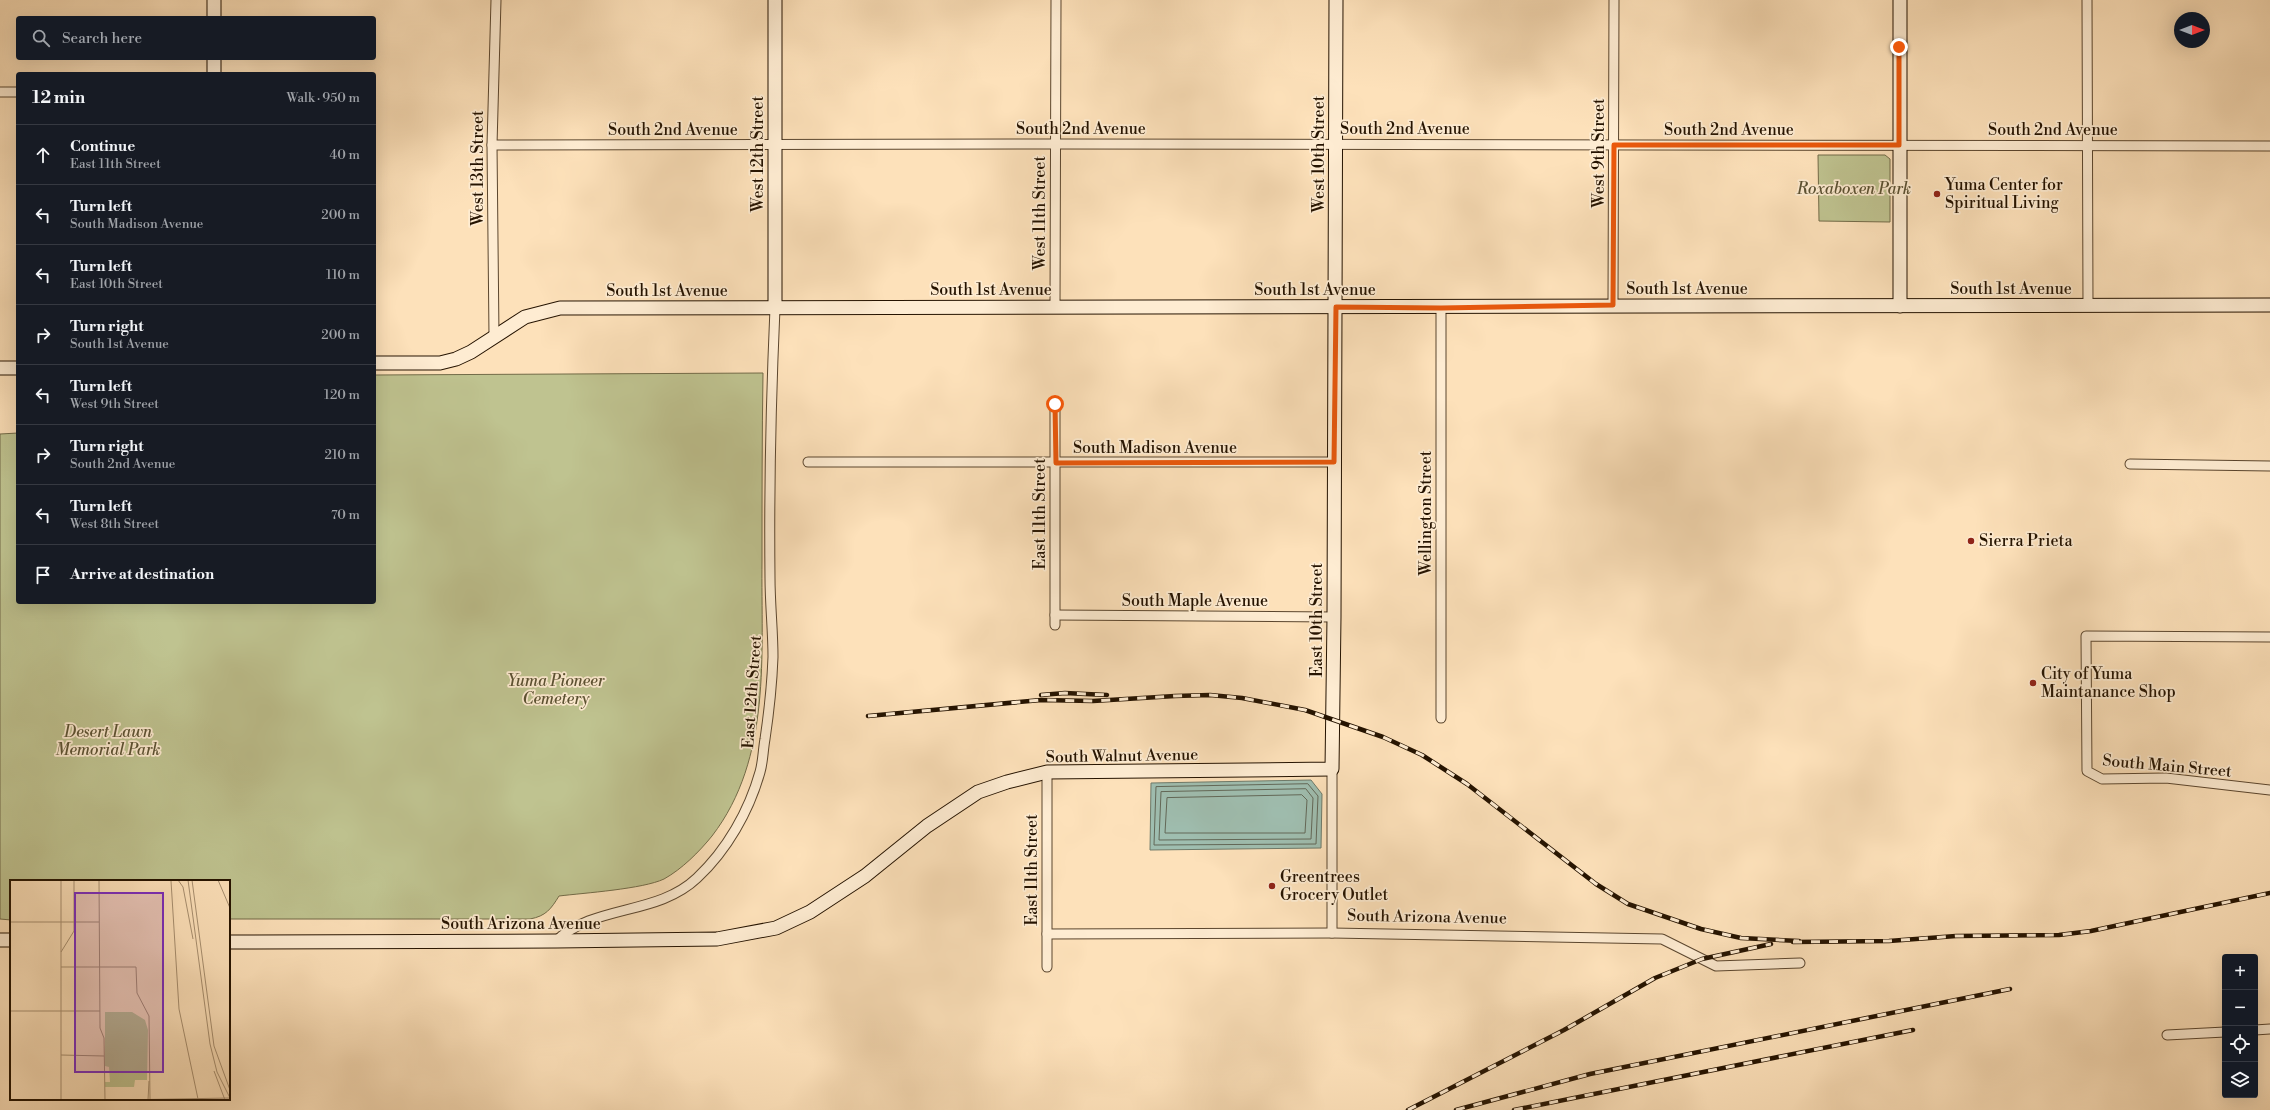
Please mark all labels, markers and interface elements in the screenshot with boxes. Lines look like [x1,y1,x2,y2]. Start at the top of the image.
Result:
north arrow [2174,12,2210,48]
search box [16,16,376,60]
icon: search [30,27,52,49]
text: Search here [62,29,142,48]
route end [1890,38,1908,56]
text: 12 min [32,87,85,109]
text: Walk · 950 m [287,90,360,106]
street label: West 10th Street [1309,95,1329,213]
street label: West 12th Street [748,96,768,213]
street label: West 9th Street [1589,98,1609,209]
street label: West 13th Street [468,110,488,227]
street label: South 2nd Avenue [1016,119,1146,139]
street label: South 2nd Avenue [1340,119,1470,139]
street label: South 2nd Avenue [608,120,738,140]
street label: South 2nd Avenue [1664,120,1794,140]
street label: South 2nd Avenue [1988,120,2118,140]
text: Continue [70,137,135,156]
icon: ahead [32,144,54,166]
text: 40 m [330,147,360,163]
text: East 11th Street [70,156,161,172]
street label: West 11th Street [1030,156,1050,271]
place label: Yuma Center for Spiritual Living [1944,175,2063,213]
park label: Roxaboxen Park [1796,179,1911,199]
marker: Yuma Center for Spiritual Living [1932,189,1942,199]
text: Turn left [70,197,132,216]
icon: left [32,204,54,226]
text: 200 m [321,207,360,223]
text: South Madison Avenue [70,216,203,232]
text: Turn left [70,257,132,276]
icon: left [32,264,54,286]
text: 110 m [326,267,360,283]
text: East 10th Street [70,276,163,292]
street label: South 1st Avenue [1626,279,1748,299]
street label: South 1st Avenue [1950,279,2072,299]
street label: South 1st Avenue [930,280,1052,300]
street label: South 1st Avenue [1254,280,1376,300]
street label: South 1st Avenue [606,281,728,301]
text: Turn right [70,317,144,336]
icon: right [32,324,54,346]
text: 200 m [321,327,360,343]
text: South 1st Avenue [70,336,169,352]
text: Turn left [70,377,132,396]
icon: left [32,384,54,406]
text: 120 m [324,387,360,403]
route start [1046,395,1064,413]
text: West 9th Street [70,396,159,412]
text: Turn right [70,437,144,456]
street label: South Madison Avenue [1073,438,1237,458]
icon: right [32,444,54,466]
text: 210 m [325,447,360,463]
street label: Wellington Street [1416,450,1436,576]
text: South 2nd Avenue [70,456,175,472]
street label: East 11th Street [1030,458,1050,570]
text: Turn left [70,497,132,516]
icon: left [32,504,54,526]
text: 70 m [331,507,360,523]
text: West 8th Street [70,516,159,532]
place label: Sierra Prieta [1979,531,2073,551]
marker: Sierra Prieta [1966,536,1976,546]
street label: East 10th Street [1307,562,1327,677]
icon: arrive [32,564,54,586]
text: Arrive at destination [70,565,214,584]
street label: South Maple Avenue [1122,591,1268,611]
street label: East 12th Street [738,634,766,749]
place label: City of Yuma Maintanance Shop [2041,664,2176,702]
park label: Yuma Pioneer Cemetery [508,671,606,709]
marker: City of Yuma Maintanance Shop [2028,678,2038,688]
park label: Desert Lawn Memorial Park [55,722,161,760]
street label: South Walnut Avenue [1046,745,1198,767]
street label: South Main Street [2101,750,2233,782]
street label: East 11th Street [1022,814,1042,926]
place label: Greentrees Grocery Outlet [1280,867,1389,905]
inset map [10,880,230,1100]
marker: Greentrees Grocery Outlet [1267,881,1277,891]
street label: South Arizona Avenue [1347,906,1507,928]
street label: South Arizona Avenue [441,914,601,934]
map controls [2222,954,2258,1098]
button: + [2222,954,2258,990]
button: − [2222,990,2258,1026]
button: locate [2222,1026,2258,1062]
button: layers [2222,1062,2258,1098]

